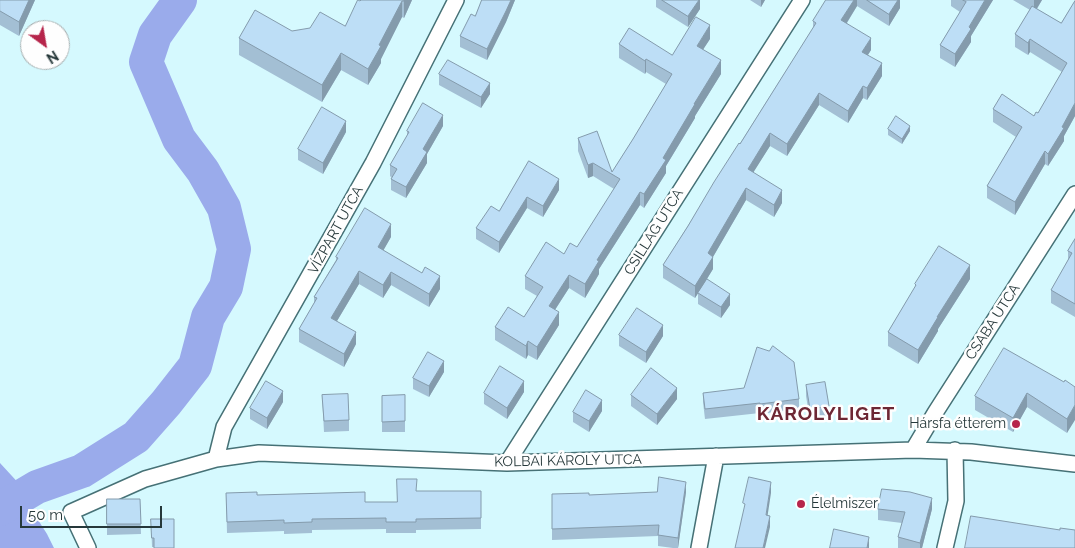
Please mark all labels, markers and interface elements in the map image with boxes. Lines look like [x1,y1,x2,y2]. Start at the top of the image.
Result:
north arrow [20,20,70,70]
text: N [44,47,61,66]
street label: VÍZPART UTCA [305,183,367,277]
street label: CSILLAG UTCA [621,186,687,278]
street label: CSABA UTCA [962,281,1024,363]
district label: KÁROLYLIGET [755,403,897,425]
place label: Hársfa étterem [909,416,1006,432]
marker: Hársfa étterem [1010,418,1022,430]
street label: KOLBAI KÁROLY UTCA [494,451,642,471]
scale bar [22,496,165,528]
place label: Élelmiszer [811,496,878,512]
marker: Élelmiszer [795,498,807,510]
text: 50 m [28,506,63,524]

